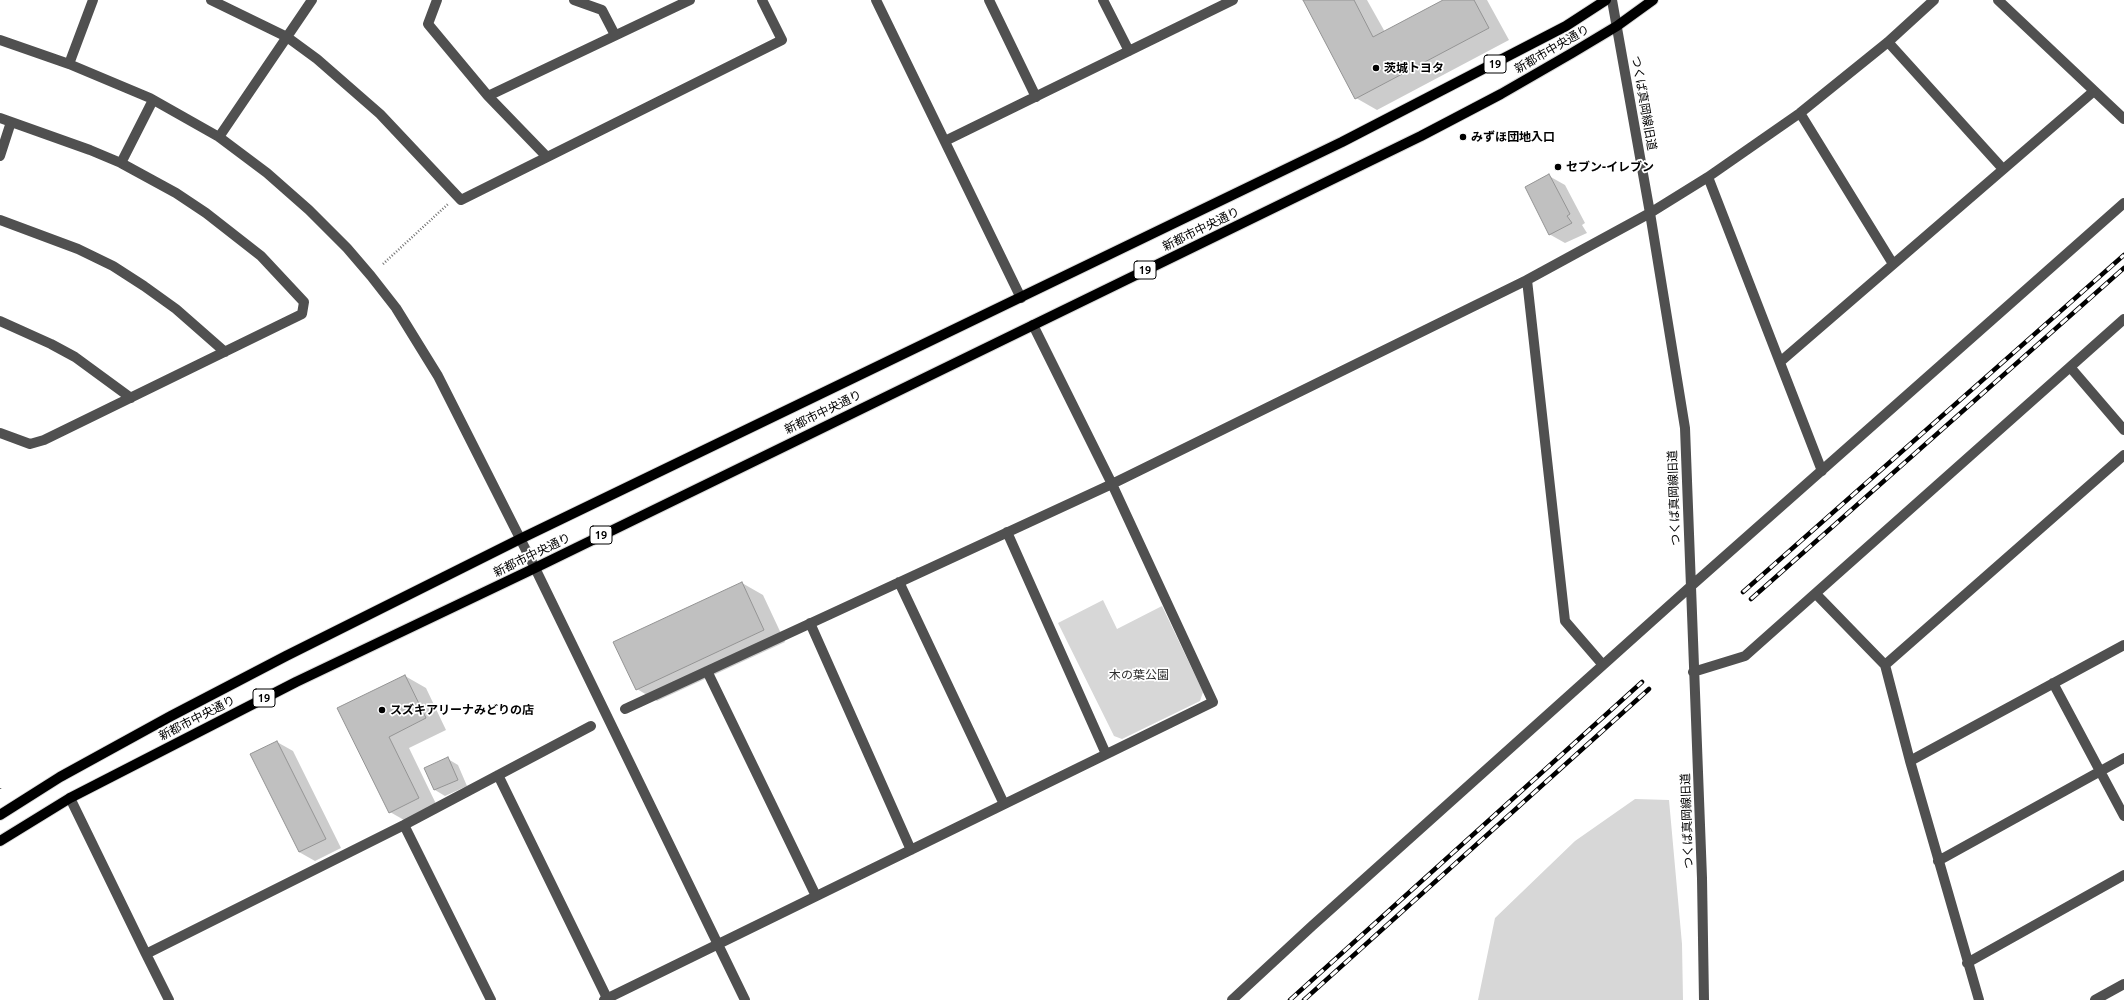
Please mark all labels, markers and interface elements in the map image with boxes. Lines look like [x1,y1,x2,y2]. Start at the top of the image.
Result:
street label: 新都市中央通り [1512,22,1592,76]
street label: つくば真岡線旧道 [1629,54,1659,152]
road number: 19 [1484,55,1506,73]
place label: 茨城トヨタ [1384,61,1444,75]
marker: 茨城トヨタ [1371,63,1381,73]
place label: みずほ団地入口 [1471,130,1555,144]
marker: みずほ団地入口 [1458,132,1468,142]
place label: セブン-イレブン [1566,160,1654,174]
marker: セブン-イレブン [1553,162,1563,172]
street label: 新都市中央通り [1160,204,1242,254]
road number: 19 [1134,261,1156,279]
street label: 新都市中央通り [782,387,864,437]
street label: つくば真岡線旧道 [1665,450,1683,546]
road number: 19 [590,526,612,544]
street label: 新都市中央通り [491,530,573,580]
park label: 木の葉公園 [1109,668,1169,682]
road number: 19 [253,689,275,707]
street label: 新都市中央通り [156,693,238,743]
place label: スズキアリーナみどりの店 [390,703,534,717]
marker: スズキアリーナみどりの店 [377,705,387,715]
street label: つくば真岡線旧道 [1678,773,1696,869]

